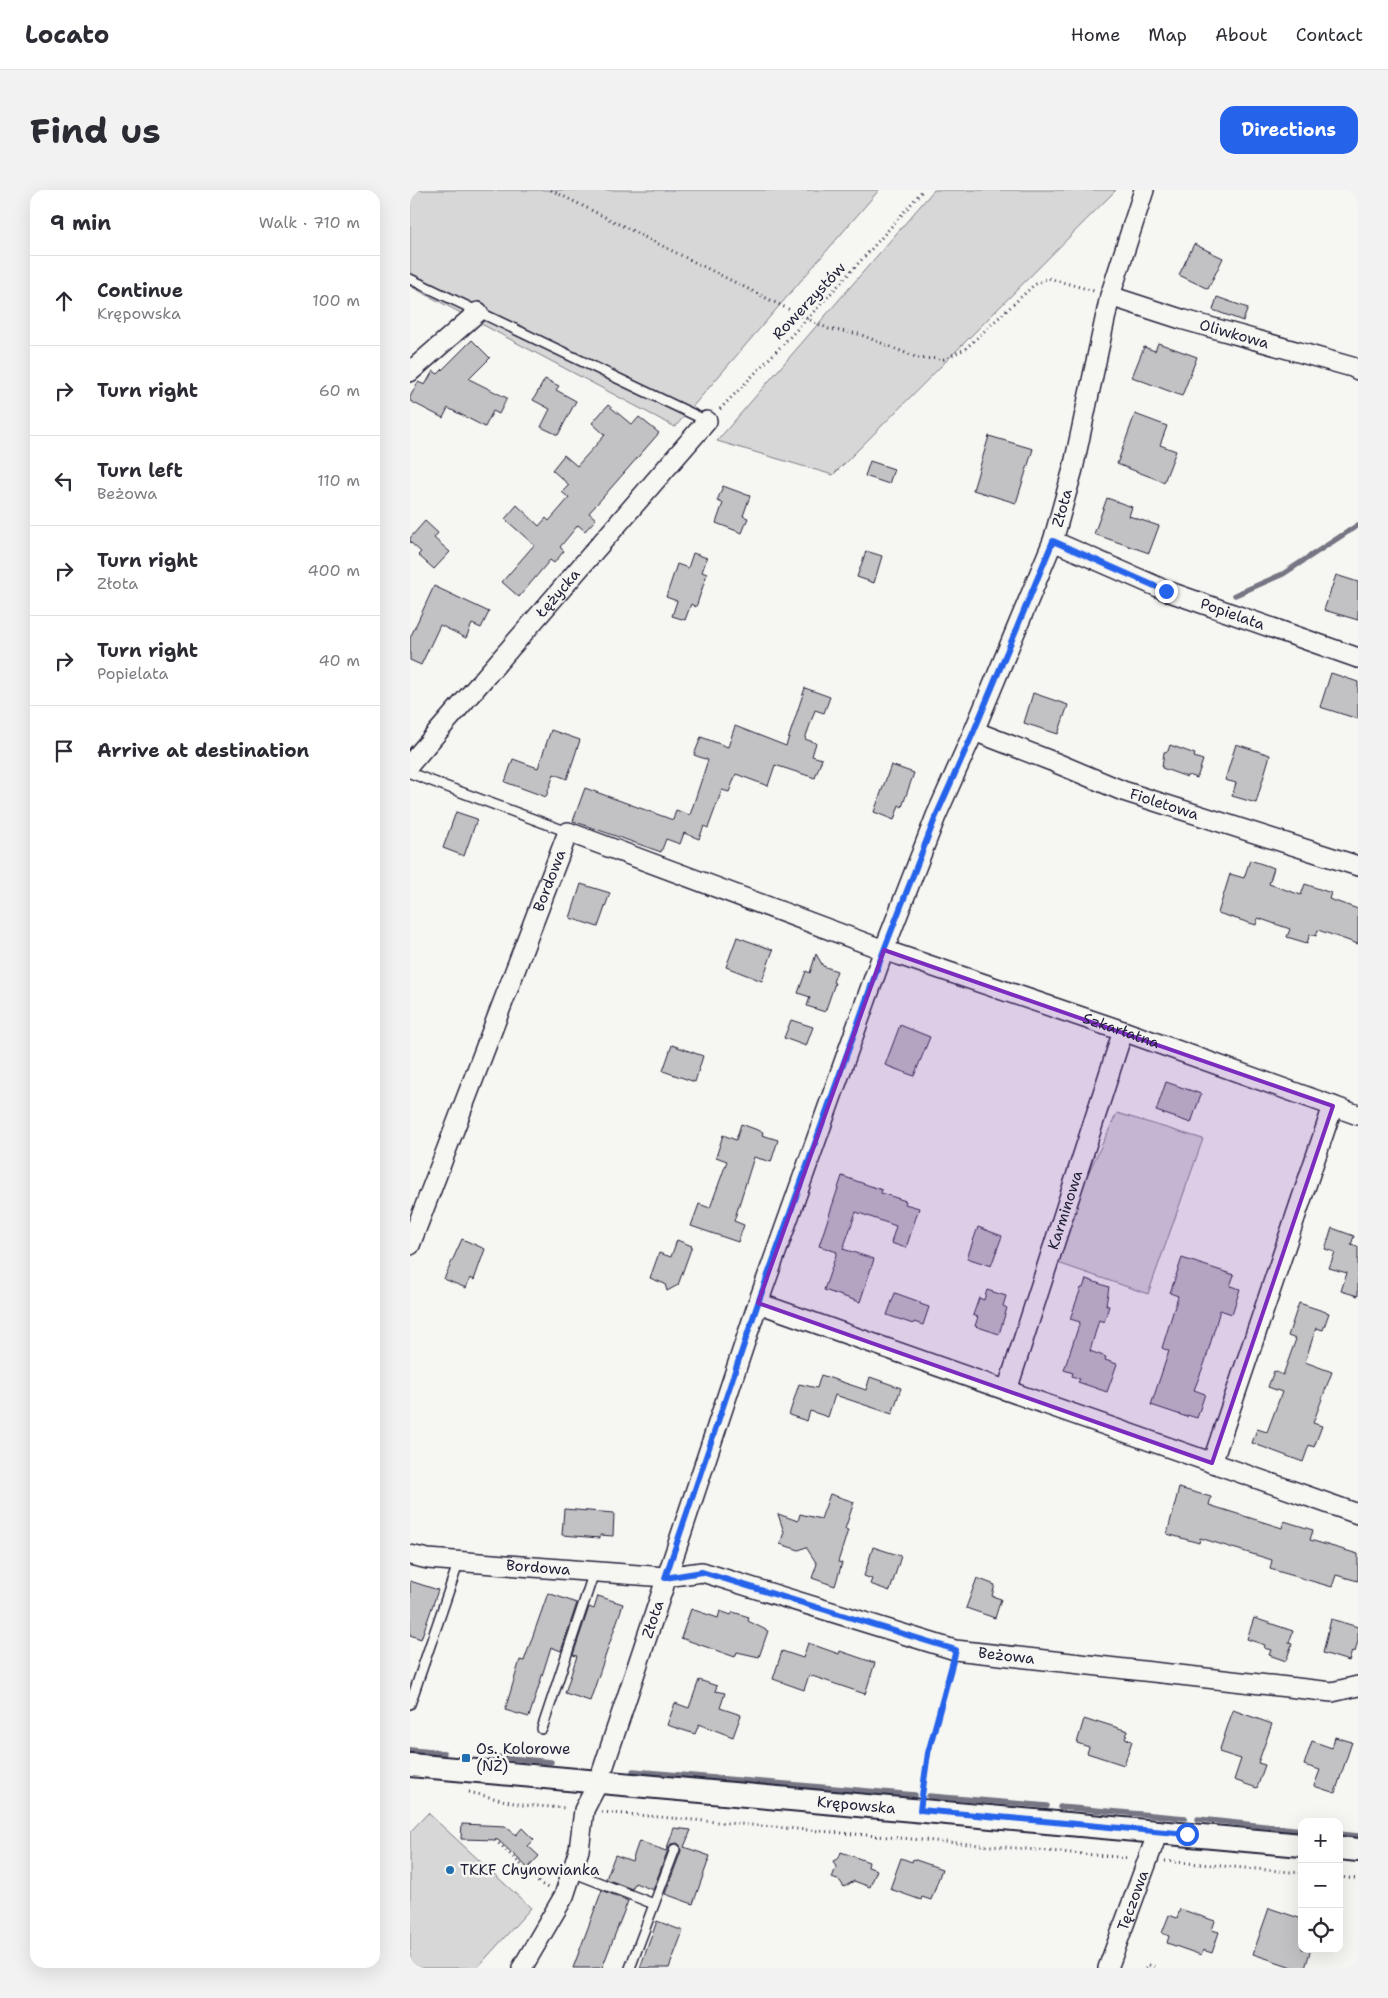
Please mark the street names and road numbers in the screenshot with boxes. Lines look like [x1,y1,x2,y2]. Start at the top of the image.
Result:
street label: Rowerzystów [768,258,850,344]
street label: Oliwkowa [1197,315,1272,353]
street label: Złota [1047,486,1077,529]
street label: Łężycka [531,564,585,622]
street label: Popielata [1198,593,1268,635]
street label: Fioletowa [1127,784,1202,825]
street label: Bordowa [528,846,570,914]
street label: Szkarłatna [1080,1008,1163,1053]
street label: Karminowa [1043,1167,1087,1252]
street label: Bordowa [505,1555,572,1580]
street label: Złota [637,1597,669,1641]
street label: Beżowa [977,1643,1036,1669]
street label: Krępowska [816,1792,897,1819]
street label: Tęczowa [1113,1867,1153,1933]

